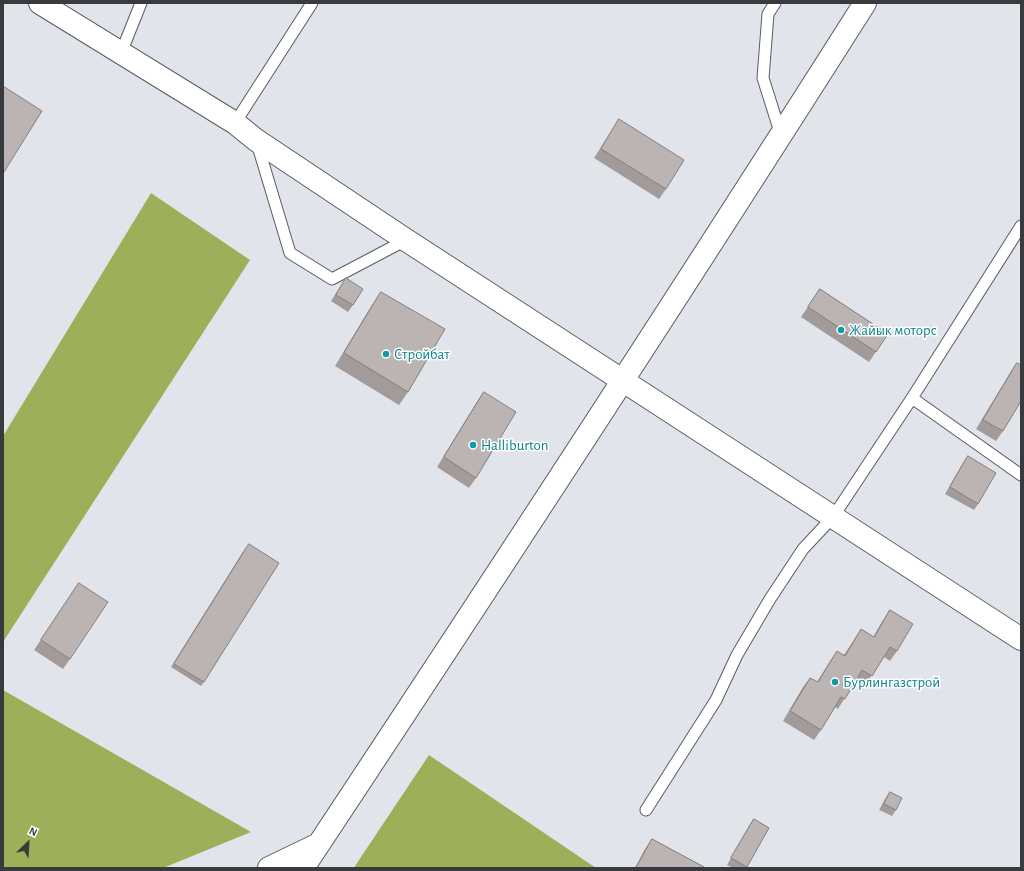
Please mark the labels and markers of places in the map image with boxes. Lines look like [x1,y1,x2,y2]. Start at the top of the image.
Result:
place label: Жайык моторс [849,321,937,339]
marker: Жайык моторс [836,325,846,335]
place label: Стройбат [394,345,450,363]
marker: Стройбат [381,349,391,359]
place label: Halliburton [481,436,549,454]
marker: Halliburton [468,440,478,450]
place label: Бурлингазстрой [843,673,940,691]
marker: Бурлингазстрой [830,677,840,687]

